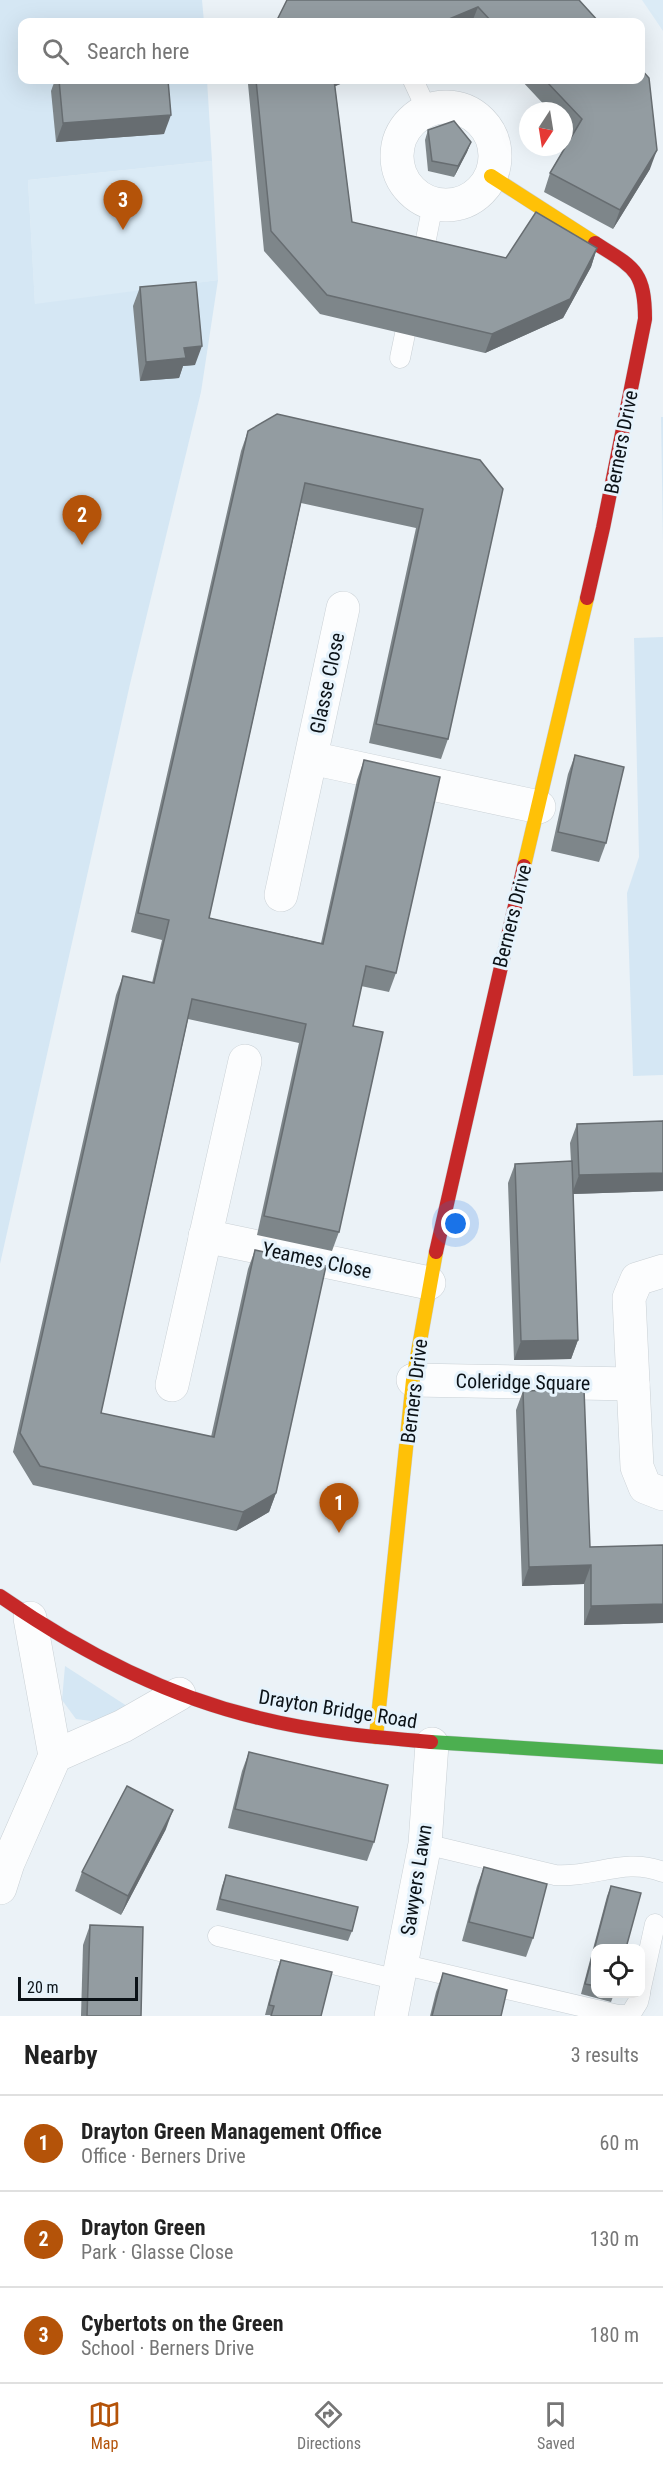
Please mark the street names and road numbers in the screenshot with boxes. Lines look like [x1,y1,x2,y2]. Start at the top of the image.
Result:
street label: Berners Drive [599,388,643,496]
street label: Glasse Close [305,630,349,736]
street label: Berners Drive [488,862,536,970]
street label: Yeames Close [260,1237,374,1283]
street label: Berners Drive [396,1337,432,1445]
street label: Coleridge Square [455,1369,591,1395]
street label: Drayton Bridge Road [257,1685,419,1733]
street label: Sawyers Lawn [395,1823,437,1937]

